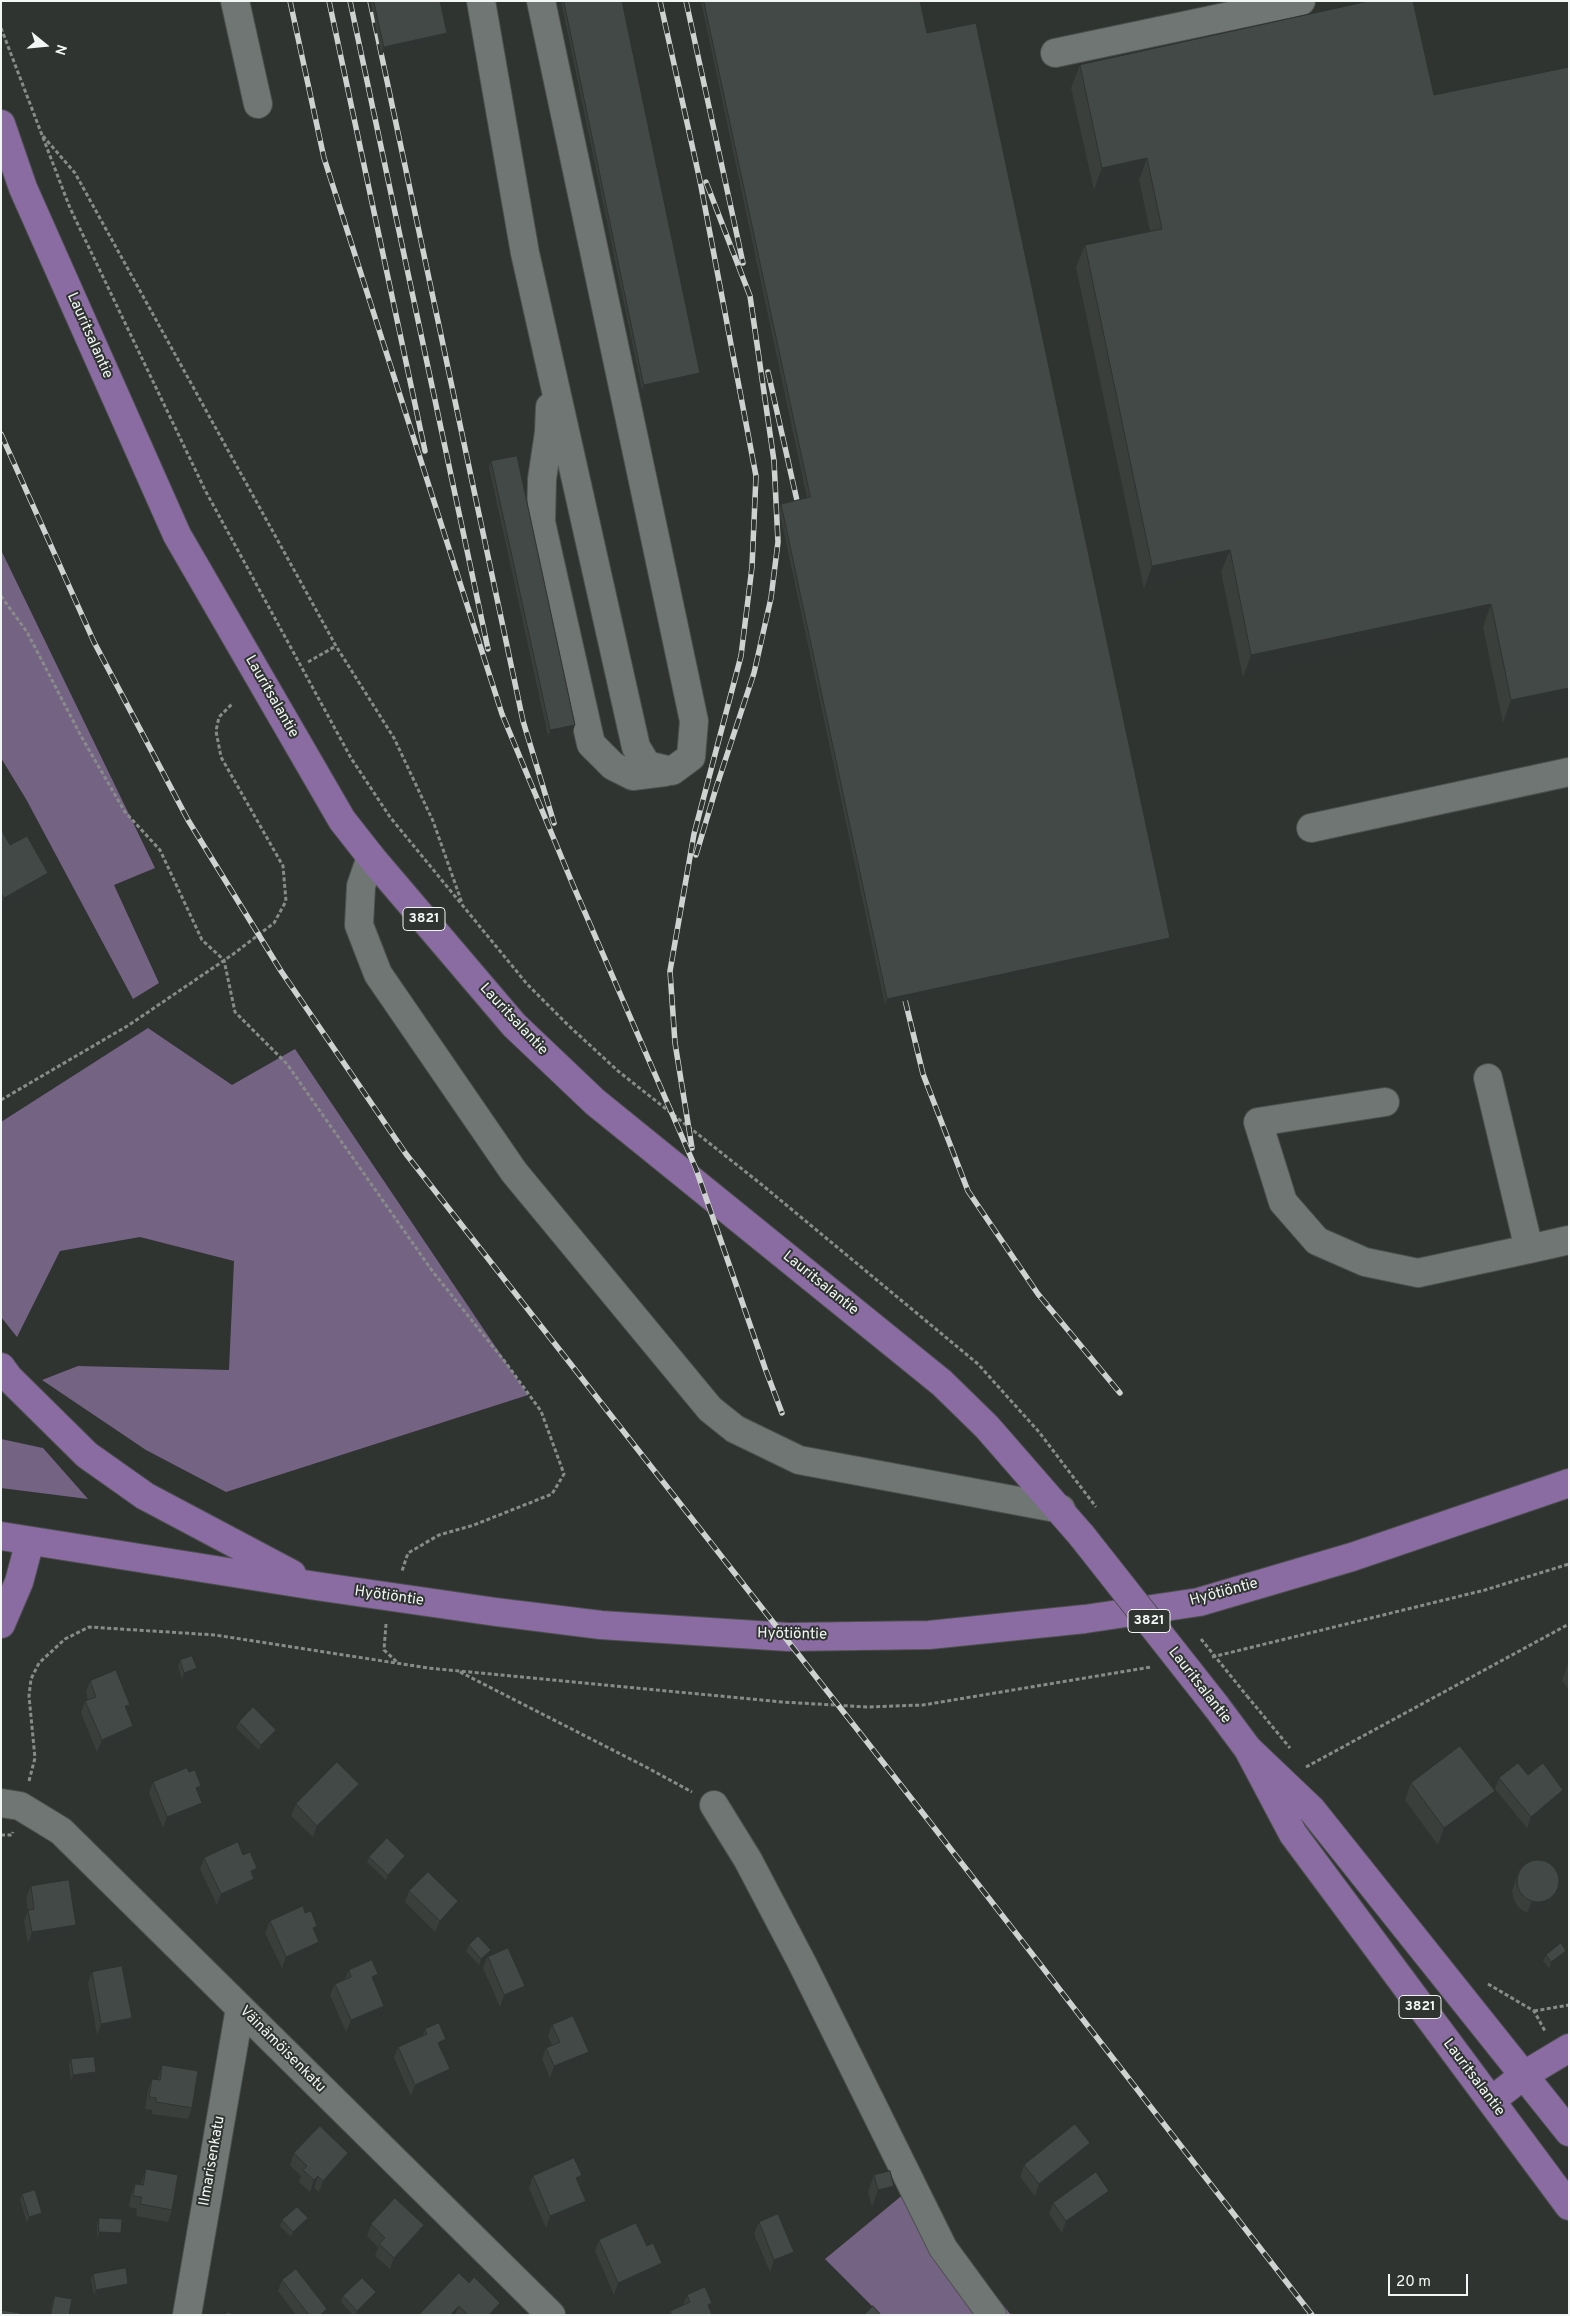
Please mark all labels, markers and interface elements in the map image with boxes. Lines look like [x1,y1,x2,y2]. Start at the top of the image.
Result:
north arrow [20,20,70,70]
text: N [50,42,69,57]
street label: Lauritsalantie [62,290,116,382]
street label: Lauritsalantie [240,653,302,741]
road number: 3821 [403,908,445,931]
street label: Lauritsalantie [475,980,551,1060]
street label: Lauritsalantie [779,1248,861,1320]
street label: Hyötiöntie [1188,1575,1260,1611]
street label: Hyötiöntie [353,1583,425,1611]
road number: 3821 [1128,1610,1170,1632]
street label: Hyötiöntie [757,1625,827,1645]
street label: Lauritsalantie [1164,1644,1234,1728]
road number: 3821 [1399,1995,1441,2018]
street label: Väinämöisenkatu [235,2003,329,2097]
street label: Lauritsalantie [1438,2036,1508,2120]
street label: Ilmarisenkatu [196,2115,230,2207]
scale bar [1390,2264,1470,2296]
text: 20 m [1396,2273,1431,2292]

